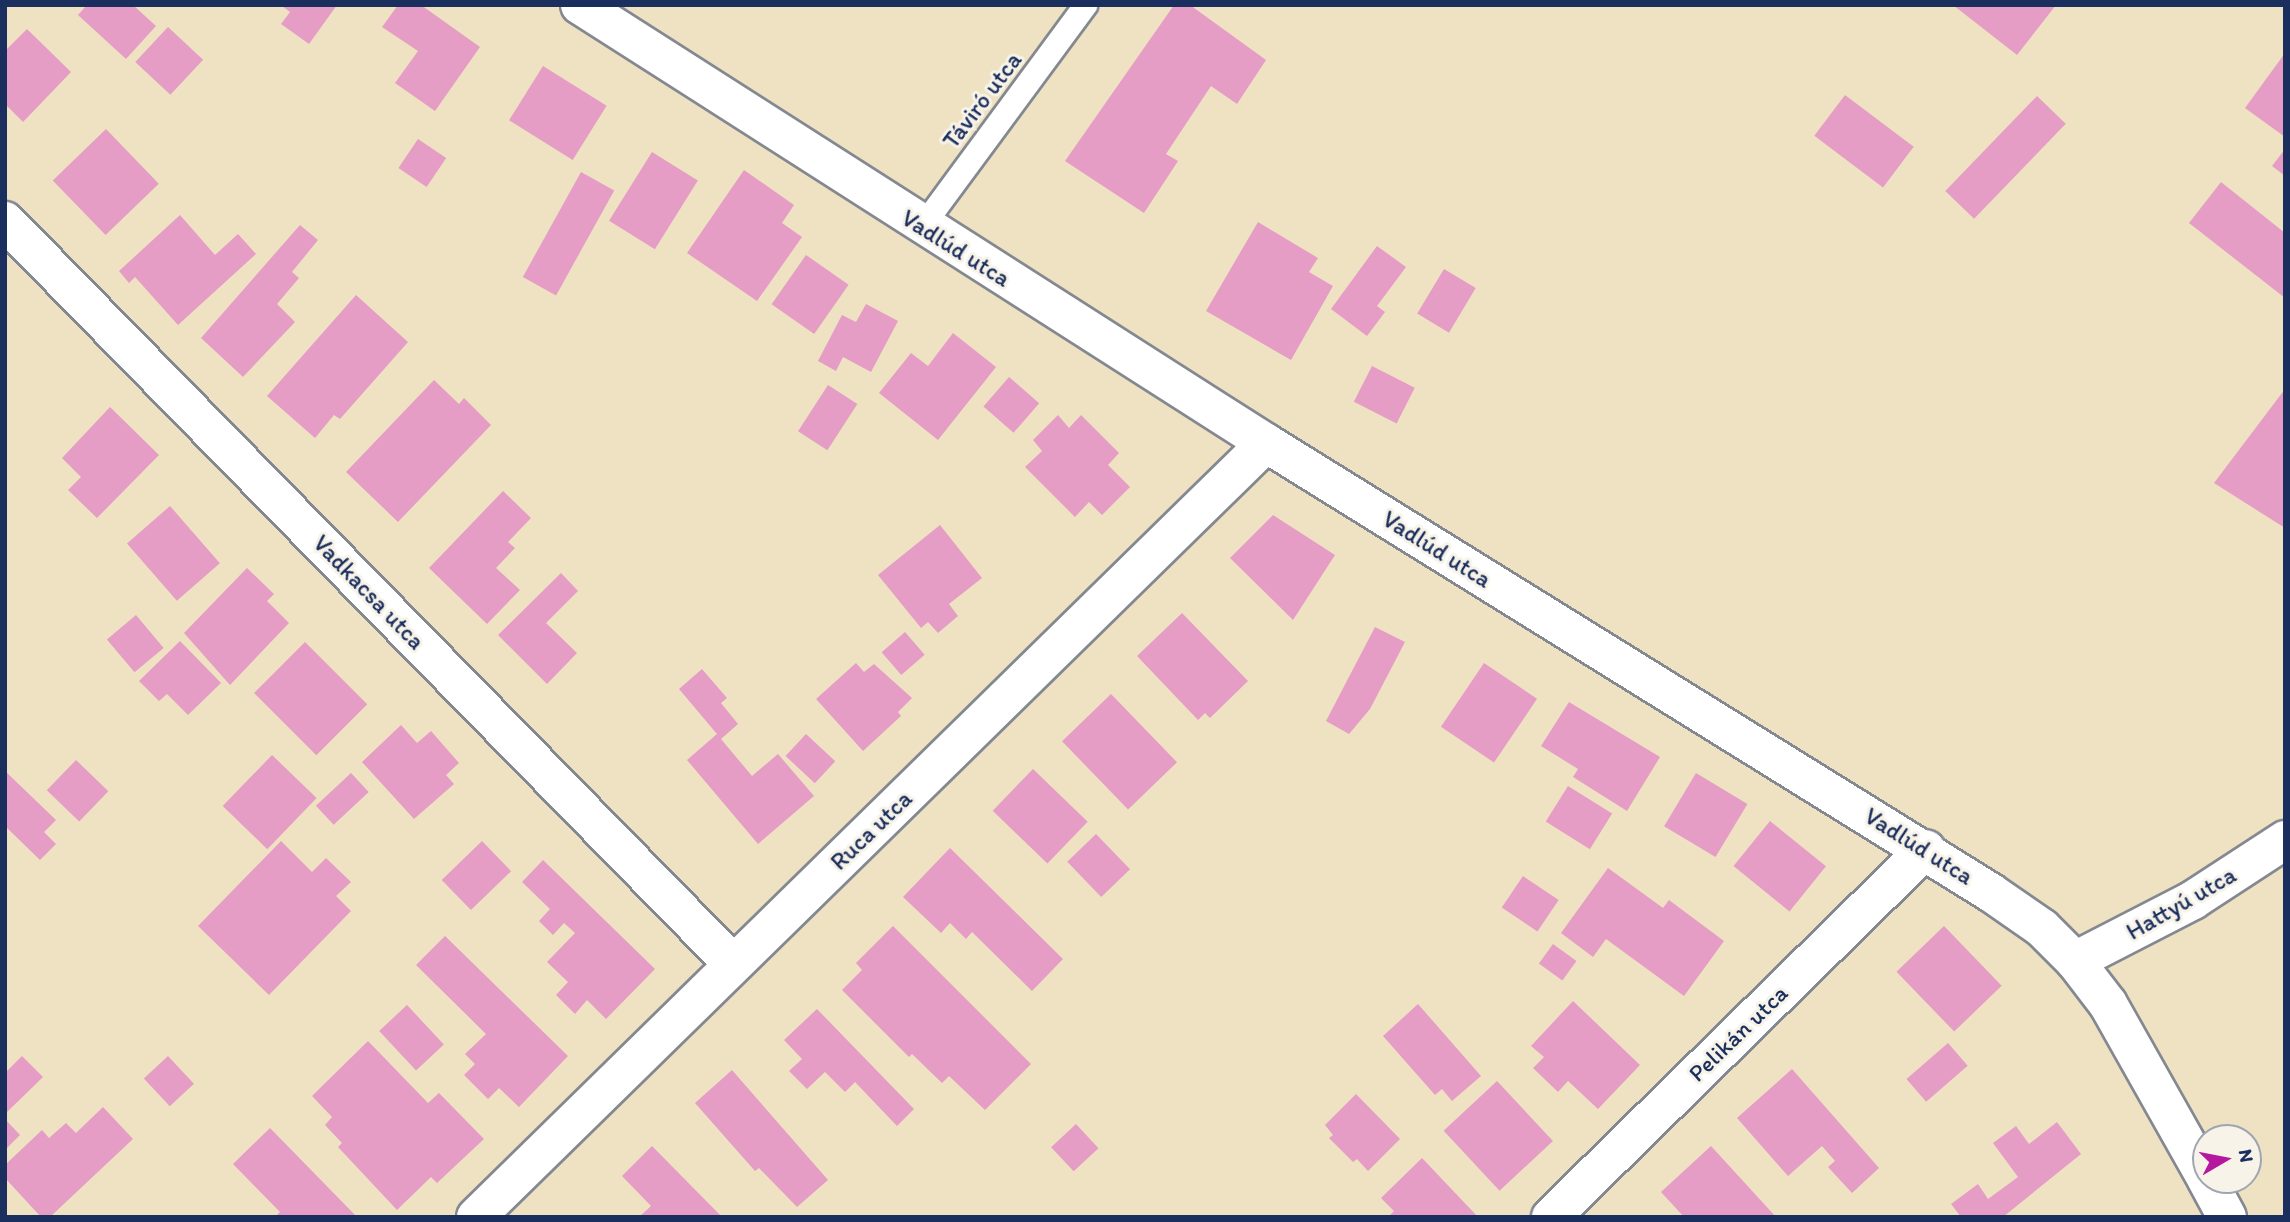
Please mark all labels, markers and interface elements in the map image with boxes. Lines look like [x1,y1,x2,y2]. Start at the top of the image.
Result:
street label: Táviró utca [937,46,1027,154]
street label: Vadlúd utca [896,203,1016,293]
street label: Vadlúd utca [1377,504,1497,594]
street label: Vadkacsa utca [307,529,431,655]
street label: Ruca utca [825,784,917,876]
street label: Vadlúd utca [1859,801,1979,891]
street label: Hattyú utca [2121,860,2241,946]
street label: Pelikán utca [1683,979,1793,1087]
north arrow [2192,1124,2262,1194]
text: N [2234,1147,2259,1164]

